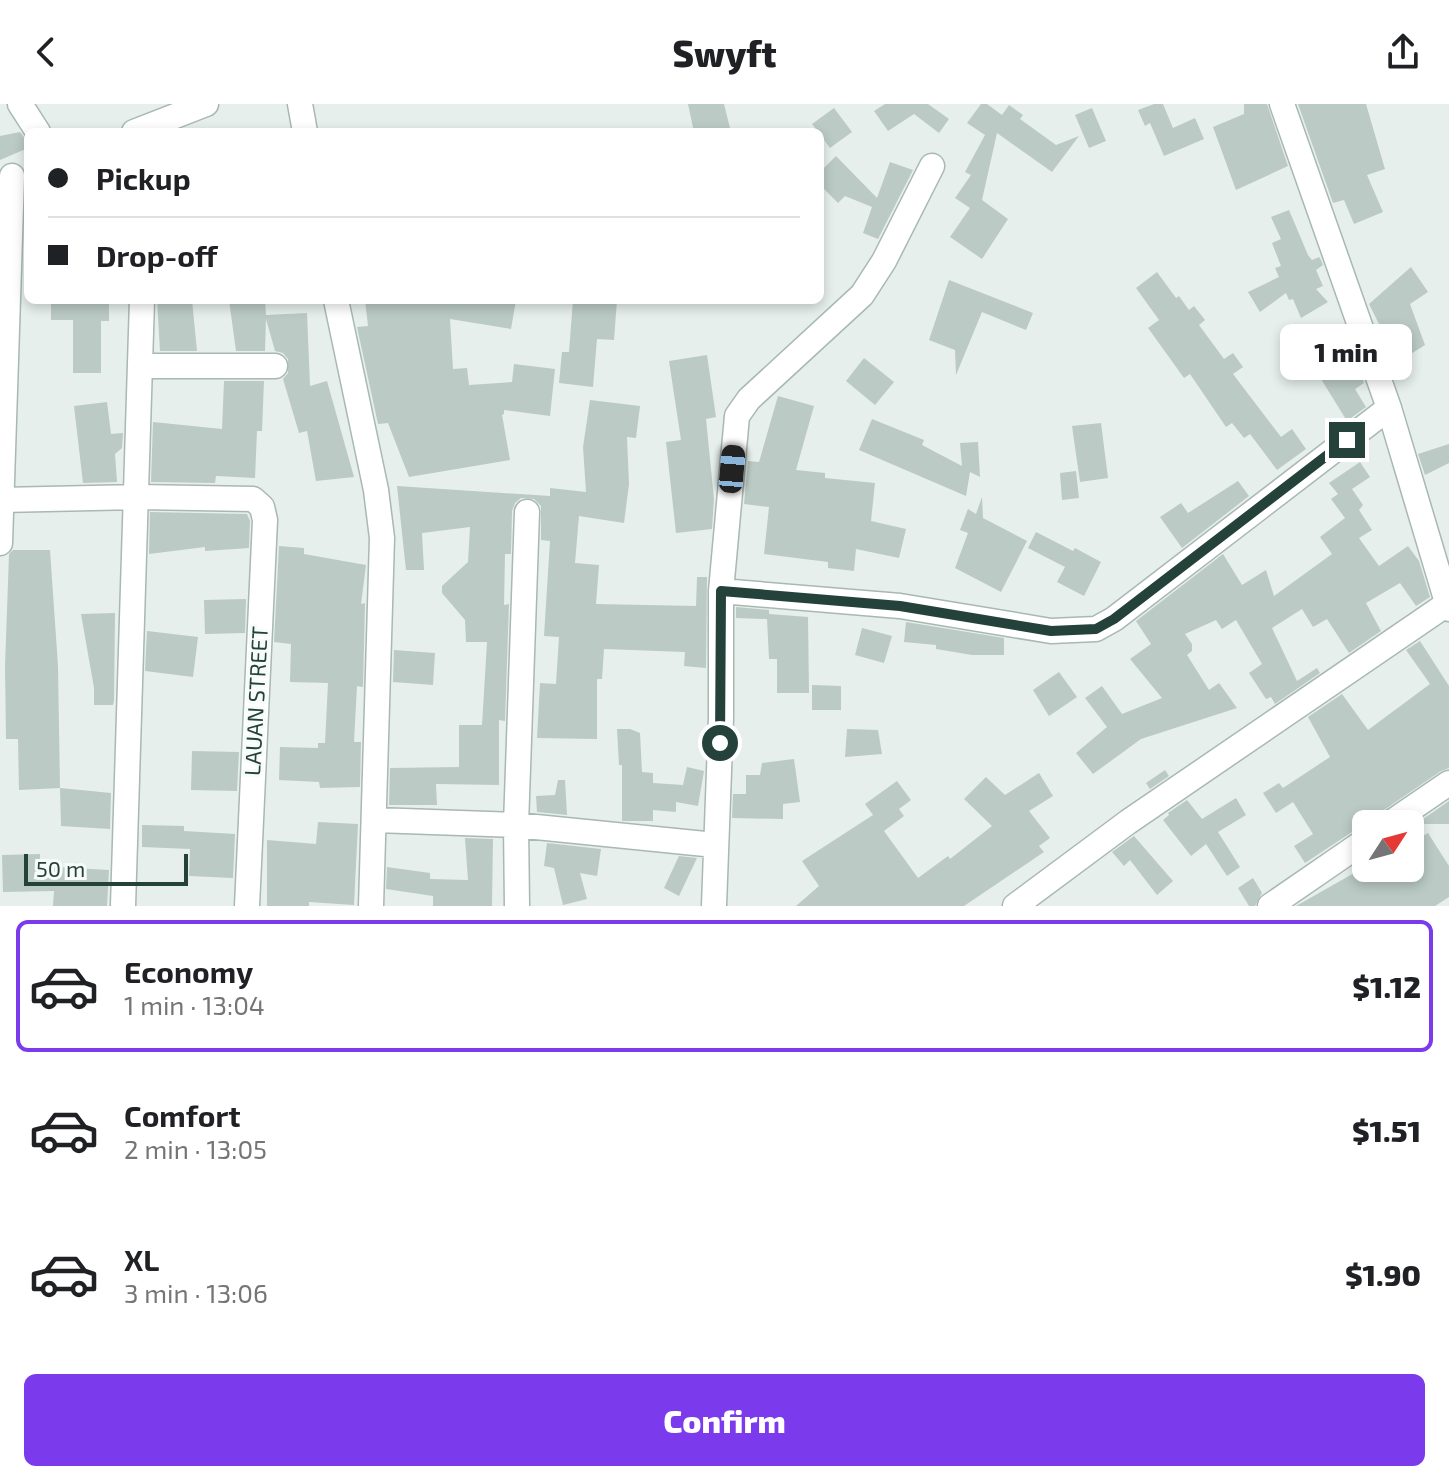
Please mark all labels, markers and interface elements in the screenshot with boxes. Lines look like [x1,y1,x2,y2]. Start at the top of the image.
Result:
icon: back [24,30,68,74]
icon: share [1381,30,1425,74]
text: Swyft [673,31,776,74]
text: Pickup [96,160,191,196]
text: Drop-off [96,237,218,273]
callout: 1 min [1281,324,1413,380]
text: 1 min [1314,336,1378,367]
route end [1329,422,1365,458]
car [718,444,746,494]
street label: LAUAN STREET [238,625,272,776]
route start [702,725,738,761]
north arrow [1352,810,1424,882]
map controls [1352,810,1424,882]
scale bar [24,850,188,886]
text: 50 m [36,855,85,881]
icon: car [28,950,100,1022]
text: Economy [124,953,253,989]
text: $1.12 [1352,968,1421,1004]
text: 1 min · 13:04 [124,989,265,1020]
icon: car [28,1094,100,1166]
text: Comfort [124,1097,241,1133]
text: $1.51 [1352,1112,1421,1148]
text: 2 min · 13:05 [124,1133,267,1164]
icon: car [28,1238,100,1310]
text: XL [124,1241,159,1277]
text: $1.90 [1345,1256,1421,1292]
text: 3 min · 13:06 [124,1277,268,1308]
button: Confirm [24,1374,1425,1466]

